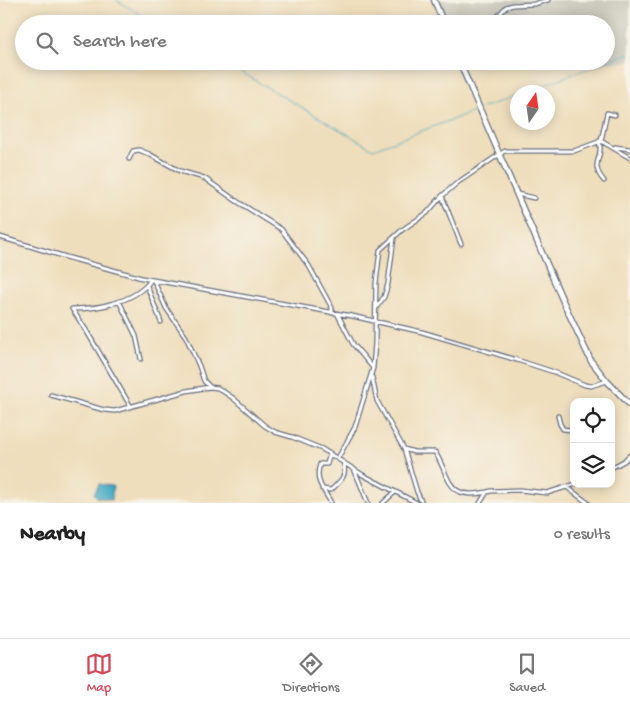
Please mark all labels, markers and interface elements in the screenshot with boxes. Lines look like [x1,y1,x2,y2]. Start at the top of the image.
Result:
search box [15,15,615,70]
icon: search [33,29,61,57]
text: Search here [73,31,167,54]
north arrow [510,85,555,130]
map controls [570,398,615,488]
button: locate [570,398,615,443]
button: layers [570,443,615,488]
text: Nearby [20,523,85,548]
text: 0 results [554,526,610,545]
tab: Map [85,650,113,697]
tab: Directions [283,650,340,697]
tab: Saved [509,650,545,697]

